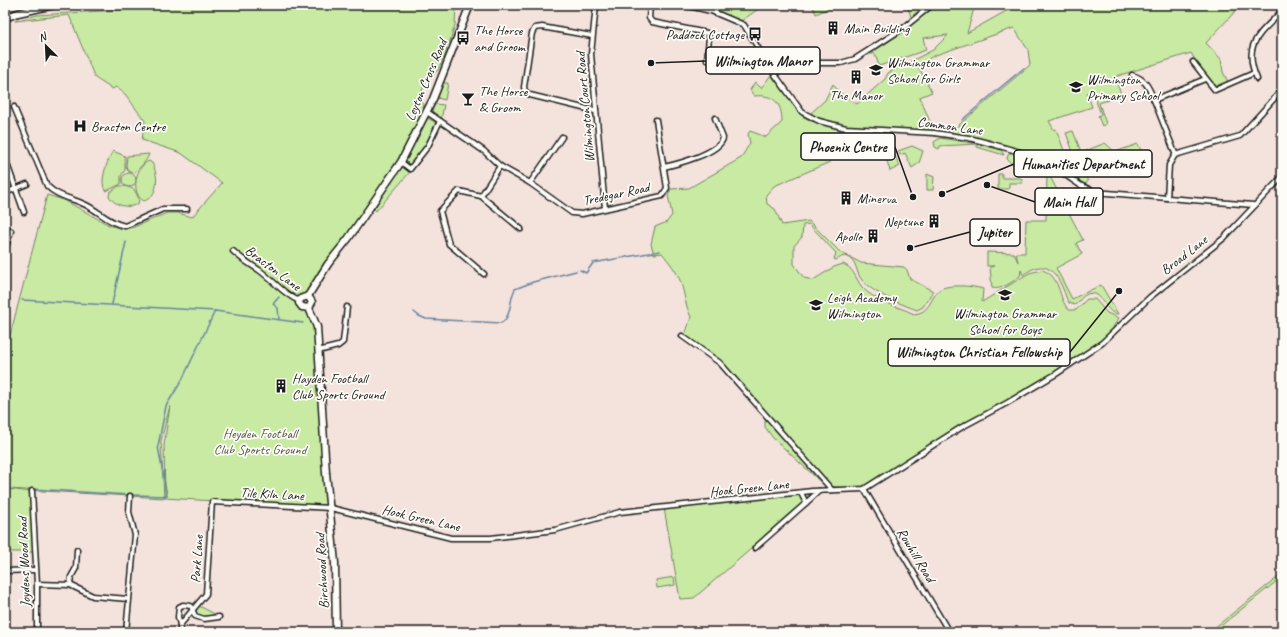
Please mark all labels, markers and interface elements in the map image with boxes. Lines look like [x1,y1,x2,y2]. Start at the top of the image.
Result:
building icon: Main Building [825,20,841,36]
place label: Main Building [844,20,910,37]
place label: The Horse and Groom [474,22,526,55]
north arrow [26,26,66,66]
place label: Paddock Cottage [666,26,745,43]
bus stop icon: Paddock Cottage [747,26,763,42]
text: N [36,28,50,45]
bus stop icon: The Horse and Groom [455,30,471,46]
street label: Leyton Cross Road [401,34,452,123]
callout: Wilmington Manor [706,47,820,74]
street label: Wilmington Court Road [571,49,598,163]
text: Wilmington Manor [714,52,813,71]
place label: Wilmington Grammar School for Girls [887,54,991,87]
school or university icon: Wilmington Grammar School for Girls [868,62,884,78]
building icon: The Manor [848,69,864,85]
place label: Wilmington Primary School [1087,71,1162,104]
school or university icon: Wilmington Primary School [1068,79,1084,95]
place label: The Horse & Groom [479,83,529,116]
place label: The Manor [829,87,884,104]
bar icon: The Horse & Groom [460,91,476,107]
street label: Common Lane [917,113,985,139]
hospital icon: Bracton Centre [72,118,88,134]
place label: Bracton Centre [91,118,167,135]
callout: Phoenix Centre [801,133,895,160]
text: Phoenix Centre [809,138,888,157]
callout: Humanities Department [1014,150,1152,177]
text: Humanities Department [1021,155,1147,174]
street label: Tredegar Road [581,178,653,209]
callout: Main Hall [1035,188,1103,215]
building icon: Minerva [838,190,854,206]
place label: Minerva [857,190,897,207]
text: Main Hall [1043,193,1098,212]
place label: Neptune [884,213,924,230]
building icon: Neptune [926,213,942,229]
callout: Jupiter [970,219,1020,246]
text: Jupiter [977,223,1014,242]
place label: Apollo [835,228,864,245]
building icon: Apollo [865,228,881,244]
street label: Broad Lane [1157,231,1212,278]
street label: Bracton Lane [242,242,305,295]
school or university icon: Wilmington Grammar School for Boys [997,287,1013,303]
place label: Leigh Academy Wilmington [827,289,897,322]
school or university icon: Leigh Academy Wilmington [808,297,824,313]
place label: Wilmington Grammar School for Boys [954,305,1058,338]
callout: Wilmington Christian Fellowship [888,339,1070,366]
text: Wilmington Christian Fellowship [896,343,1063,362]
place label: Hayden Football Club Sports Ground [292,370,387,403]
building icon: Hayden Football Club Sports Ground [273,378,289,394]
park label: Heyden Football Club Sports Ground [214,425,309,458]
street label: Hook Green Lane [709,475,791,501]
street label: Tile Kiln Lane [240,484,306,504]
street label: Hook Green Lane [380,501,463,536]
street label: Joydens Wood Road [14,514,34,608]
street label: Rowhill Road [893,525,940,587]
street label: Birchwood Road [311,530,332,609]
street label: Park Lane [187,533,207,584]

